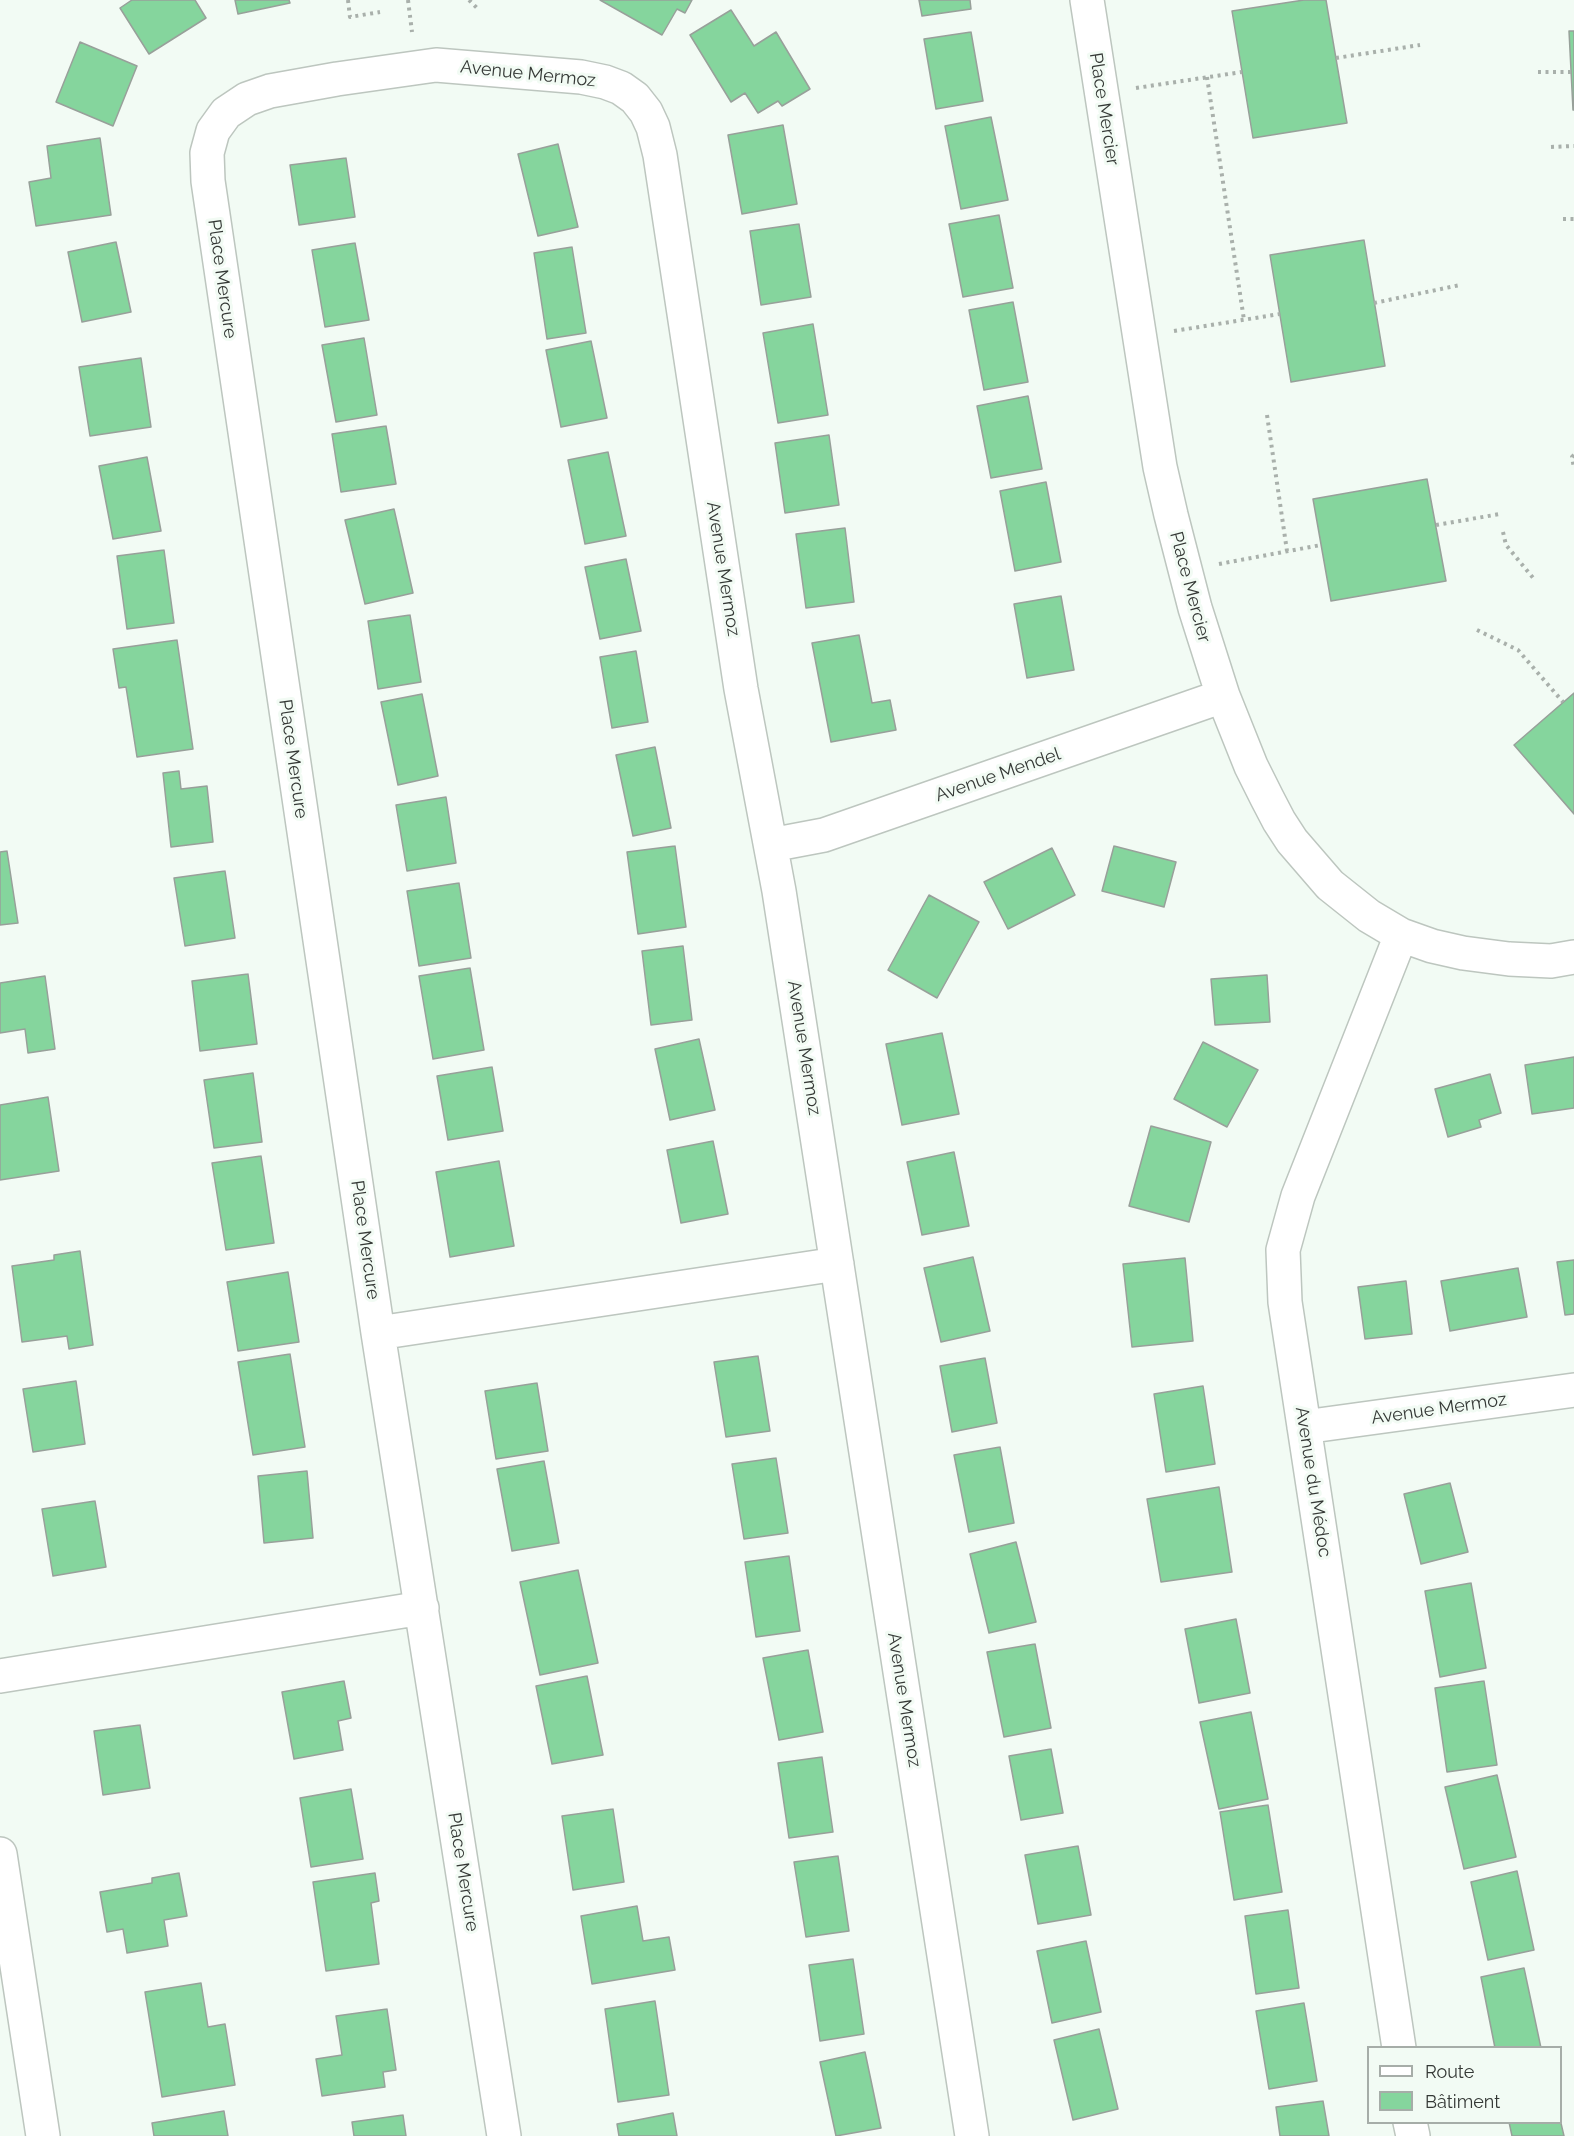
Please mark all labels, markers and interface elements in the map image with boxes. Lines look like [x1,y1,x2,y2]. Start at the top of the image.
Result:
street label: Place Mercier [1084,51,1124,167]
street label: Avenue Mermoz [459,56,597,92]
street label: Place Mercure [203,218,241,340]
street label: Avenue Mermoz [702,500,744,638]
street label: Place Mercier [1165,529,1215,645]
street label: Place Mercure [274,698,312,820]
street label: Avenue Mendel [933,743,1063,807]
street label: Avenue Mermoz [783,979,825,1117]
street label: Place Mercure [346,1179,384,1301]
street label: Avenue Mermoz [1370,1389,1508,1429]
street label: Avenue du Médoc [1290,1405,1336,1559]
street label: Avenue Mermoz [883,1631,925,1769]
street label: Place Mercure [443,1811,483,1933]
legend [1367,2046,1562,2124]
text: Route [1425,2061,1474,2082]
text: Bâtiment [1425,2091,1500,2112]

